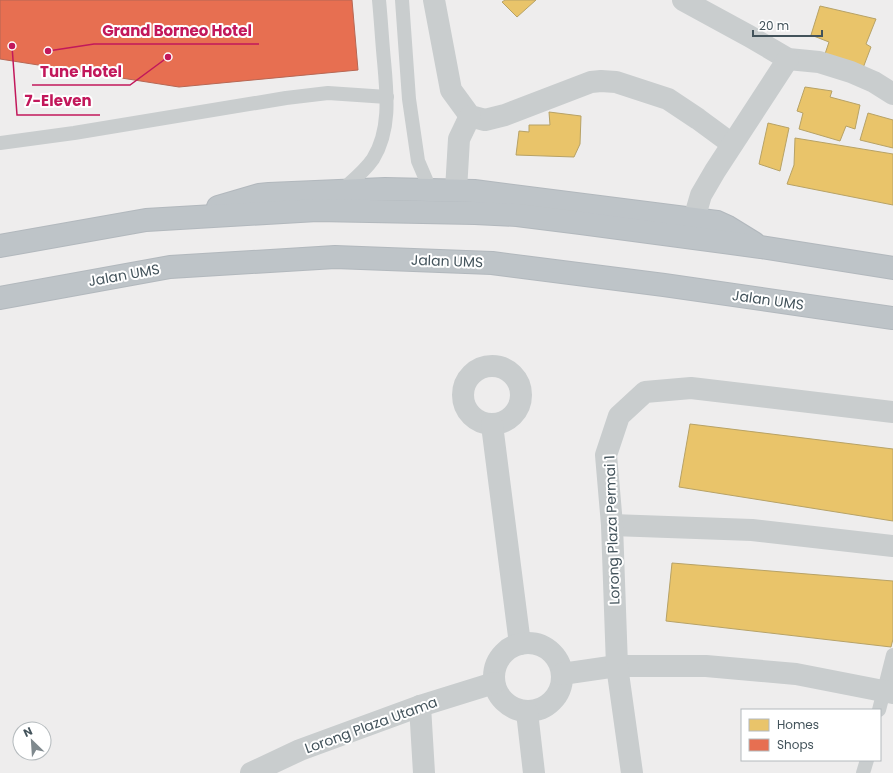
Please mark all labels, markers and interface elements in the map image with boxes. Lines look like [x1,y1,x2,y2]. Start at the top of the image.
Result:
scale bar [753,12,822,38]
callout: Grand Borneo Hotel [94,17,259,44]
text: 20 m [759,17,789,34]
text: Grand Borneo Hotel [102,20,252,41]
callout: Tune Hotel [32,58,130,85]
text: Tune Hotel [40,61,122,82]
callout: 7-Eleven [17,88,100,115]
text: 7-Eleven [24,90,92,111]
street label: Jalan UMS [411,250,483,272]
street label: Jalan UMS [87,259,161,291]
street label: Jalan UMS [731,285,805,315]
street label: Lorong Plaza Permai 1 [599,455,625,605]
street label: Lorong Plaza Utama [302,692,440,758]
legend [741,709,881,761]
text: Homes [777,716,819,733]
north arrow [12,721,52,761]
text: N [21,723,35,741]
text: Shops [777,736,814,753]

